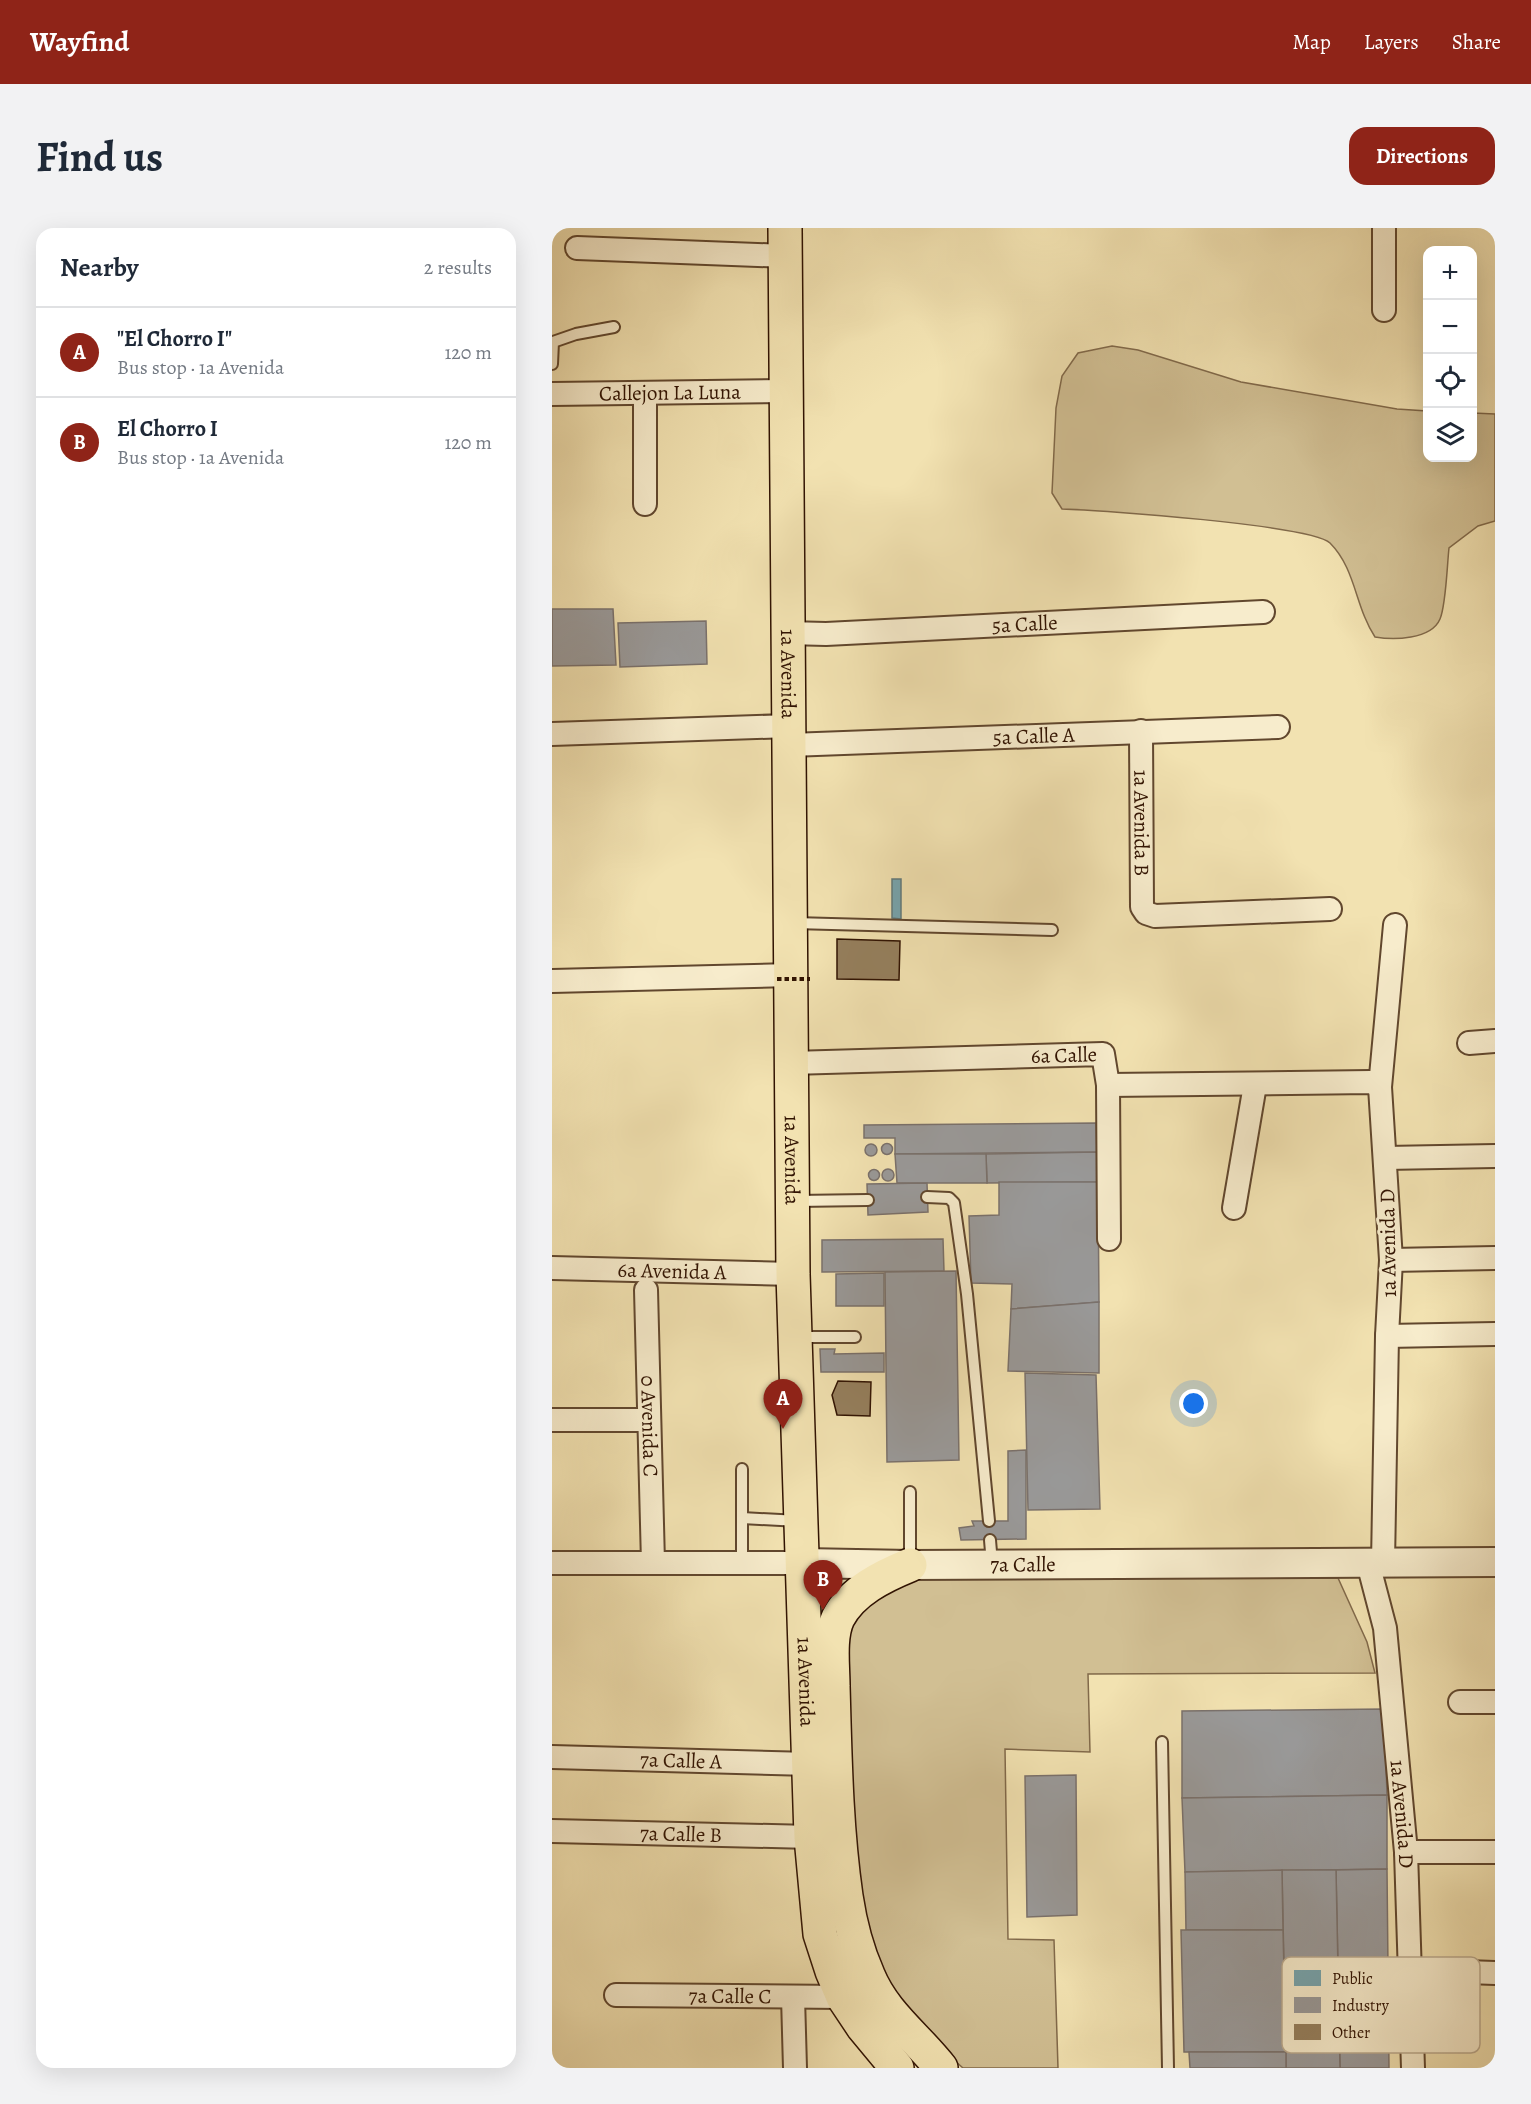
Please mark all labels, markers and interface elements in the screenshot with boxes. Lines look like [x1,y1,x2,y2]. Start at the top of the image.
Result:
text: Wayfind [30,23,129,61]
text: Map [1292,28,1331,56]
text: Layers [1364,28,1419,56]
text: Share [1452,28,1501,56]
button: Directions [1349,127,1495,185]
text: Find us [36,128,163,185]
map controls [1423,246,1477,462]
button: + [1423,246,1477,300]
text: Nearby [60,250,139,285]
text: 2 results [424,254,492,281]
button: − [1423,300,1477,354]
text: "El Chorro I" [117,324,232,354]
text: A [73,339,86,366]
text: 120 m [444,339,492,366]
text: Bus stop · 1a Avenida [117,354,284,381]
button: locate [1423,354,1477,408]
street label: Callejon La Luna [599,378,741,407]
button: layers [1423,408,1477,462]
text: El Chorro I [117,414,218,444]
text: B [73,429,86,456]
text: 120 m [444,429,492,456]
text: Bus stop · 1a Avenida [117,444,284,471]
street label: 5a Calle [991,608,1058,640]
street label: 1a Avenida [774,629,803,719]
street label: 5a Calle A [992,720,1076,752]
street label: 1a Avenida B [1127,770,1156,876]
street label: 6a Calle [1030,1040,1097,1070]
street label: 1a Avenida [778,1115,806,1205]
street label: 1a Avenida D [1373,1188,1403,1298]
street label: 6a Avenida A [617,1256,727,1286]
street label: 0 Avenida C [634,1375,665,1477]
pin: A [764,1380,802,1429]
your location [1179,1389,1208,1418]
street label: 7a Calle [990,1550,1056,1579]
pin: B [804,1560,842,1610]
street label: 1a Avenida [791,1636,821,1727]
street label: 7a Calle A [640,1745,723,1776]
street label: 1a Avenida D [1383,1758,1421,1869]
street label: 7a Calle B [640,1819,722,1849]
legend [1282,1957,1480,2053]
text: Public [1332,1968,1373,1990]
street label: 7a Calle C [688,1982,771,2010]
text: Industry [1332,1995,1390,2017]
text: Other [1332,2022,1370,2044]

